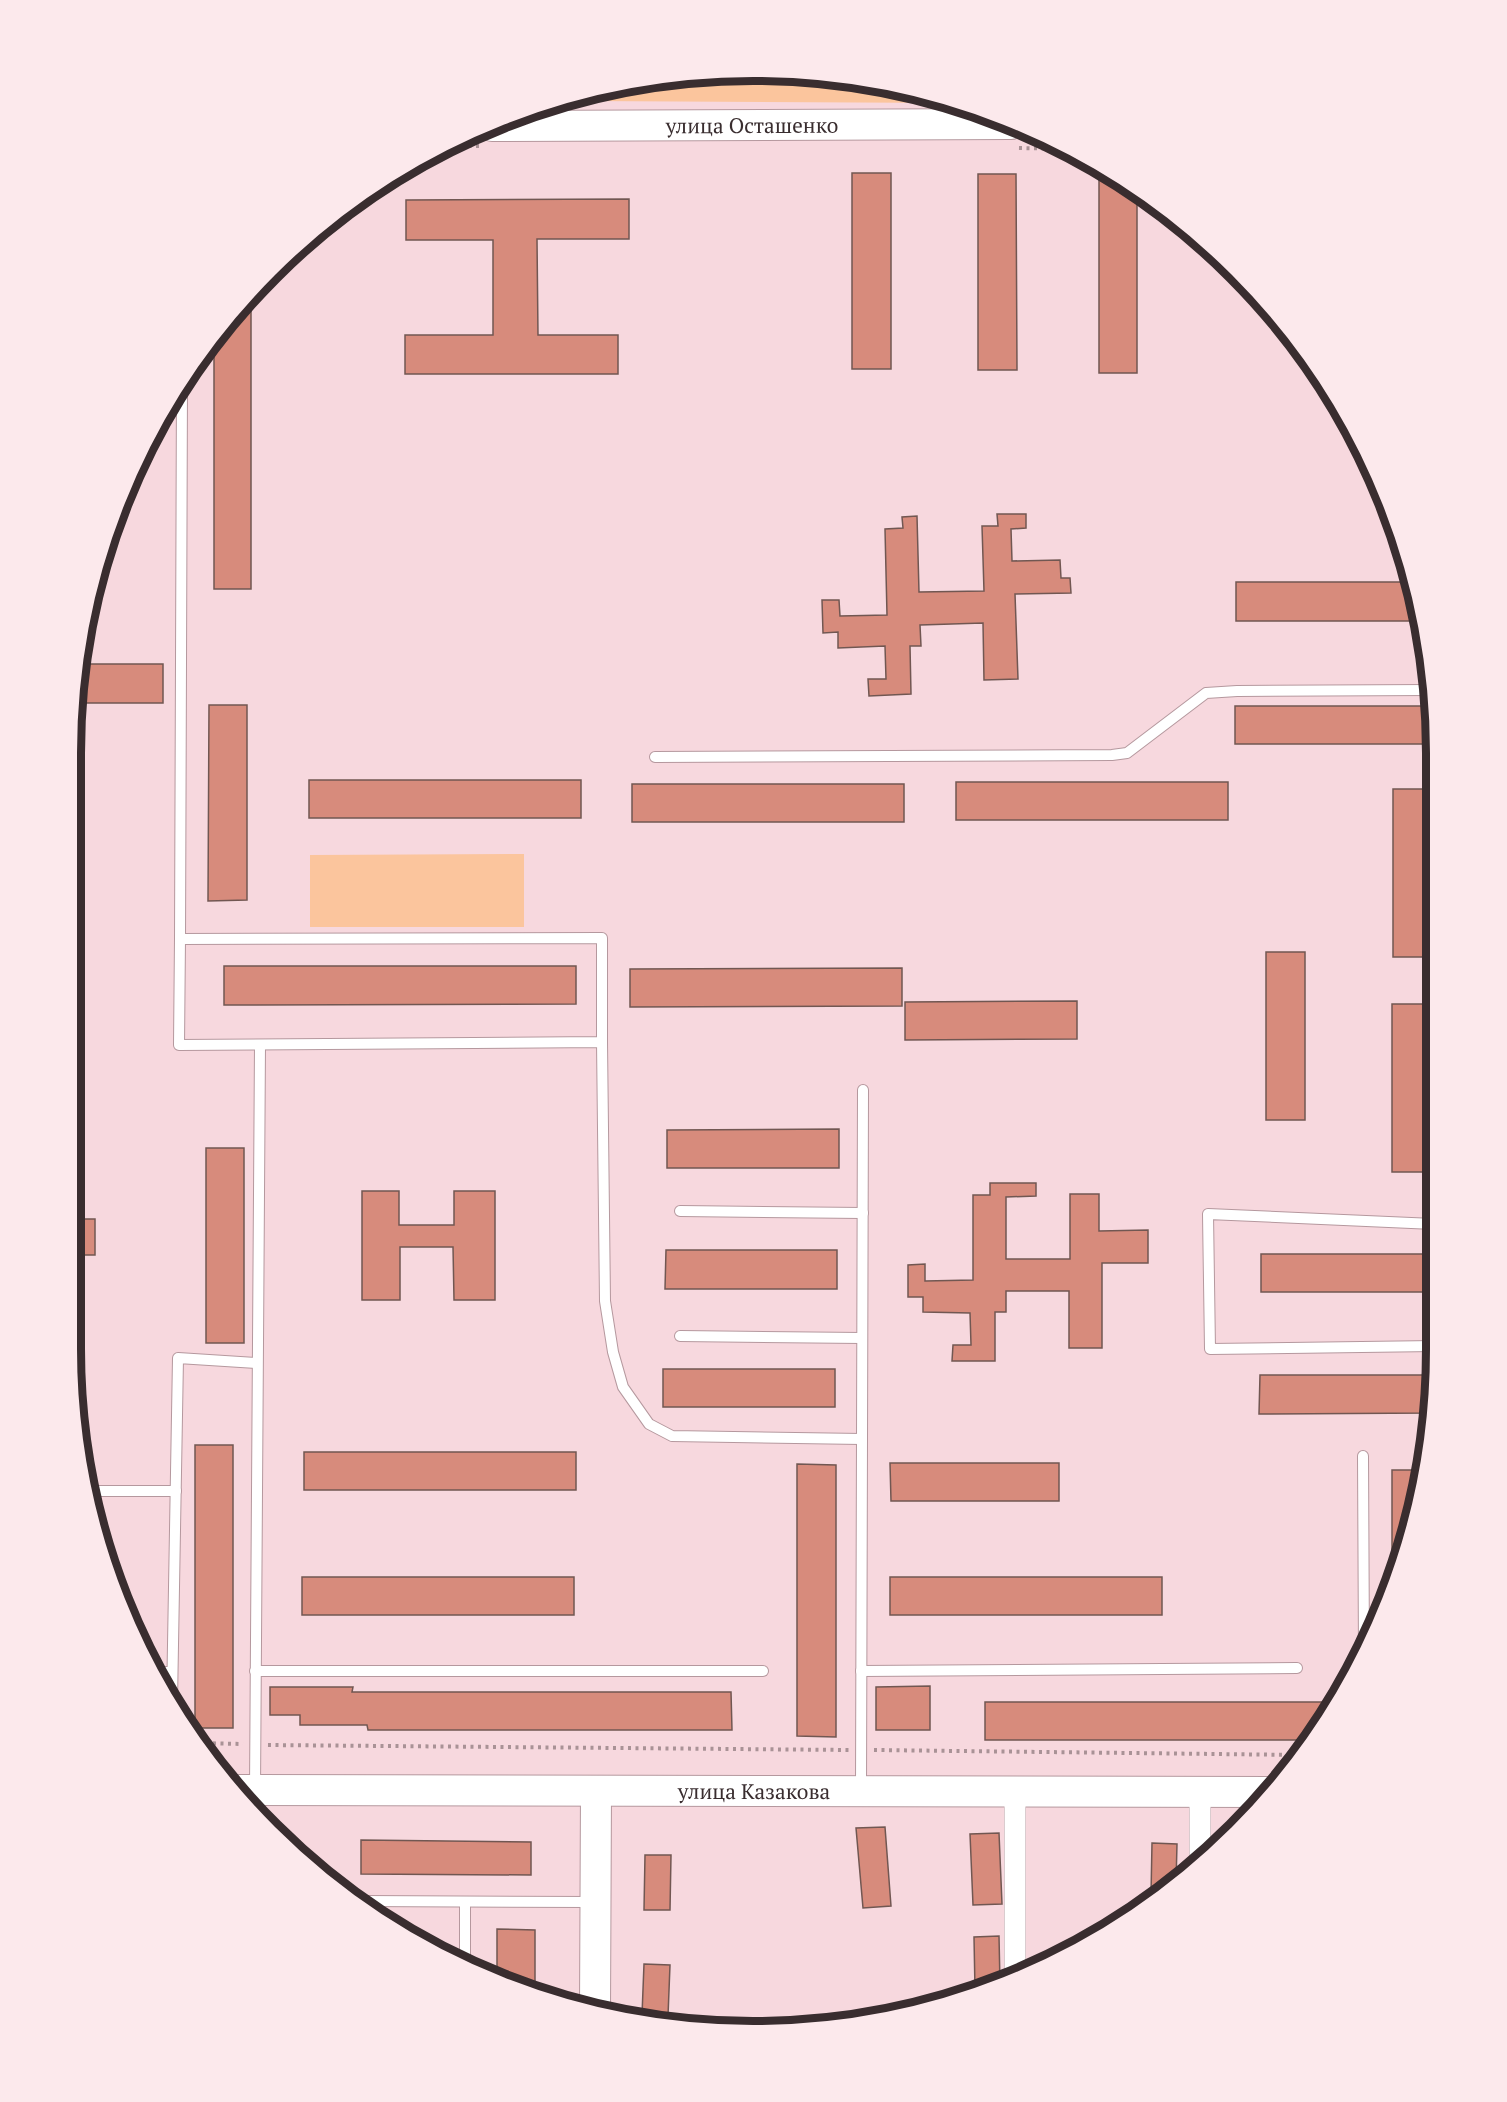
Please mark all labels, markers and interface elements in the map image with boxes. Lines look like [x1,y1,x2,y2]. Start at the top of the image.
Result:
street label: улица Осташенко [665,111,838,139]
street label: улица Казакова [677,1777,831,1805]

